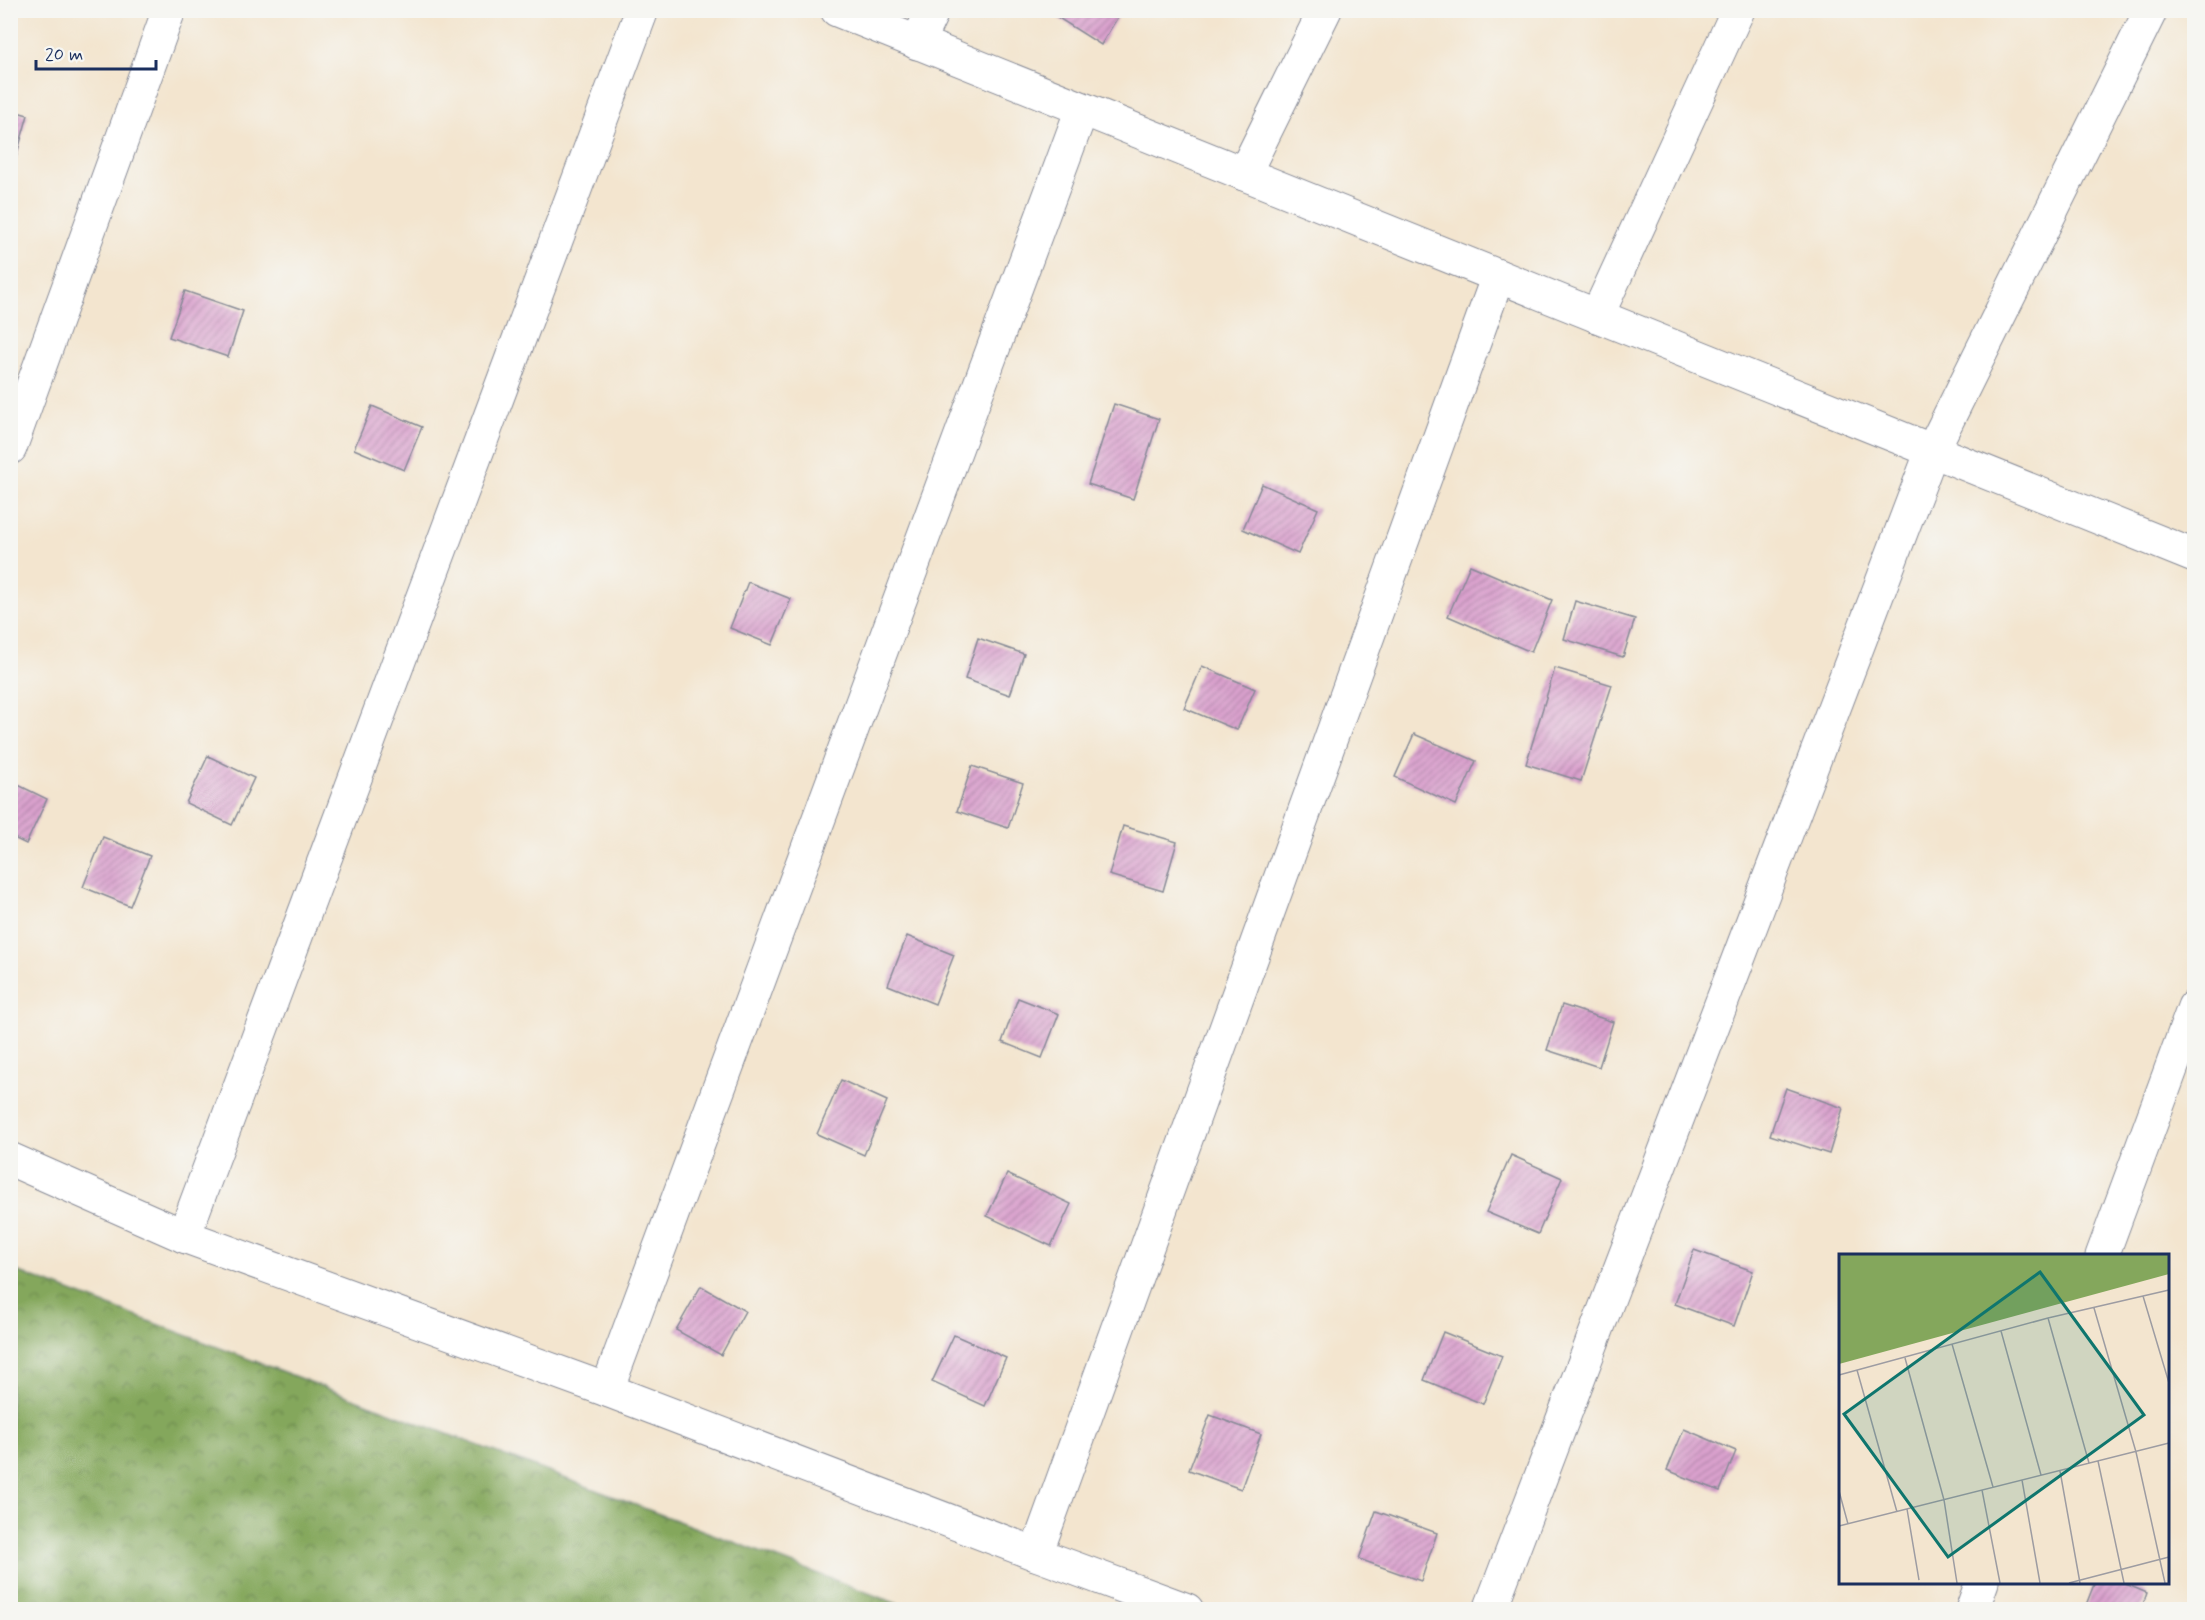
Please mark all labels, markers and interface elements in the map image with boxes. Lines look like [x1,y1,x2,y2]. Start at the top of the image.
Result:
scale bar [36,33,156,71]
text: 20 m [45,43,83,67]
inset map [1839,1254,2169,1584]

